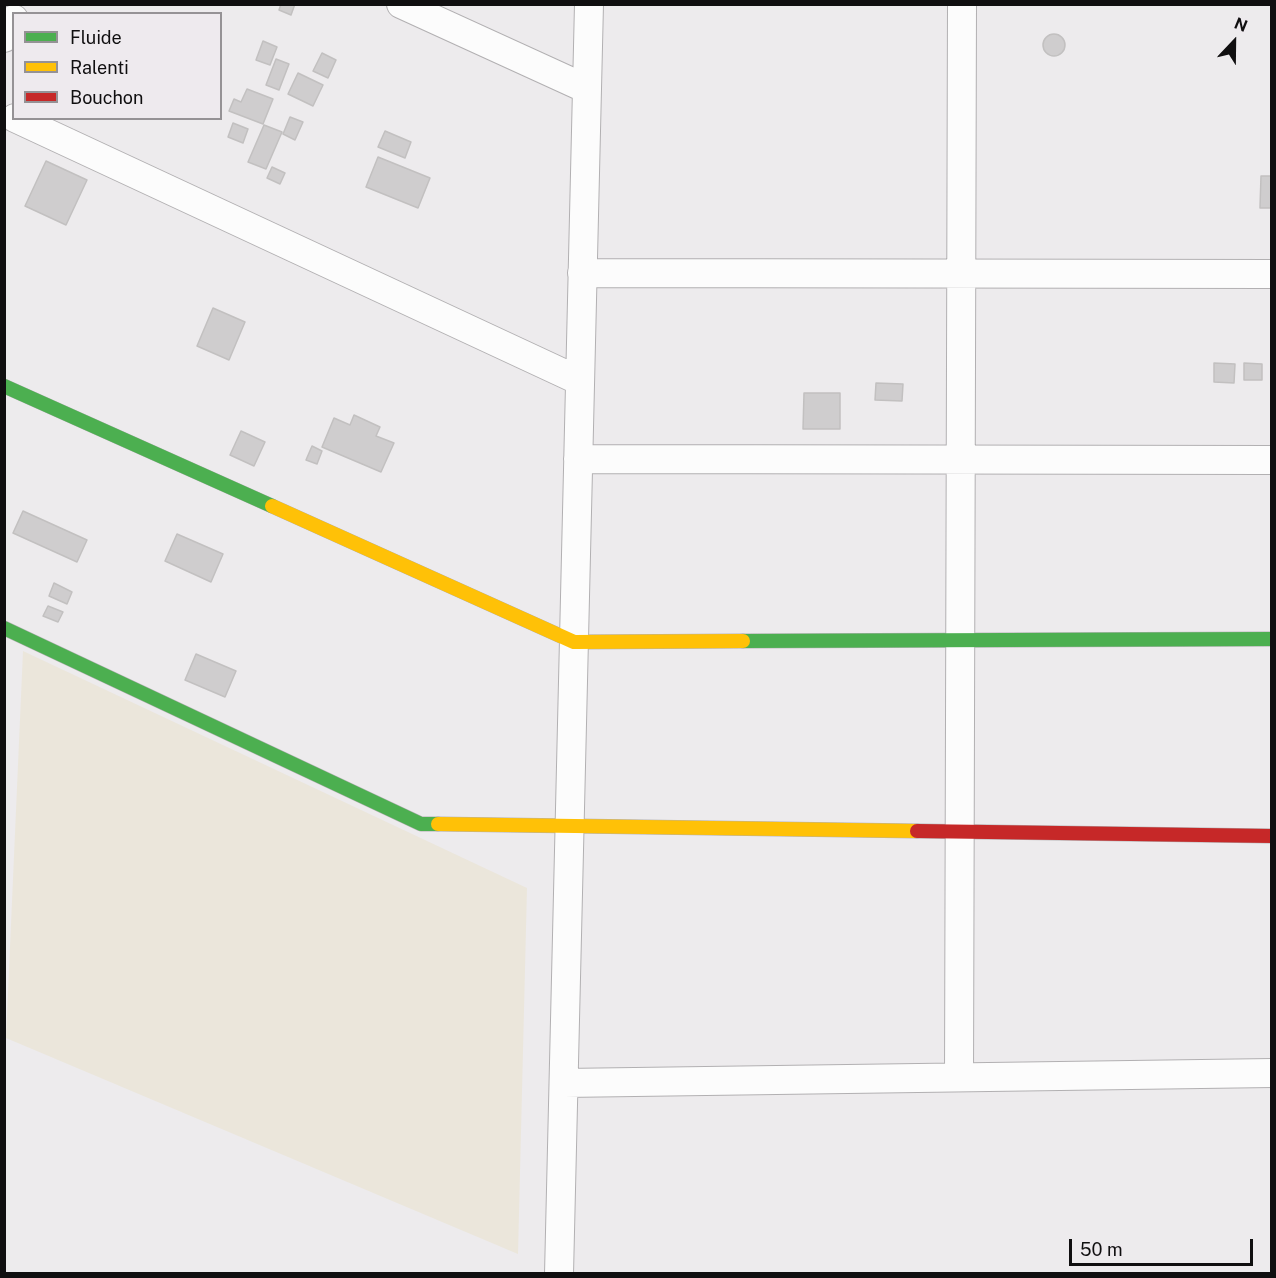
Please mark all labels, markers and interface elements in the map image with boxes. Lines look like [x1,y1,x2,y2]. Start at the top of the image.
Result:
legend [12,12,222,120]
north arrow [1204,12,1264,72]
text: N [1232,14,1250,36]
text: Fluide [70,27,122,48]
text: Ralenti [70,57,129,78]
text: Bouchon [70,87,143,108]
scale bar [1072,1227,1256,1265]
text: 50 m [1080,1239,1123,1260]

